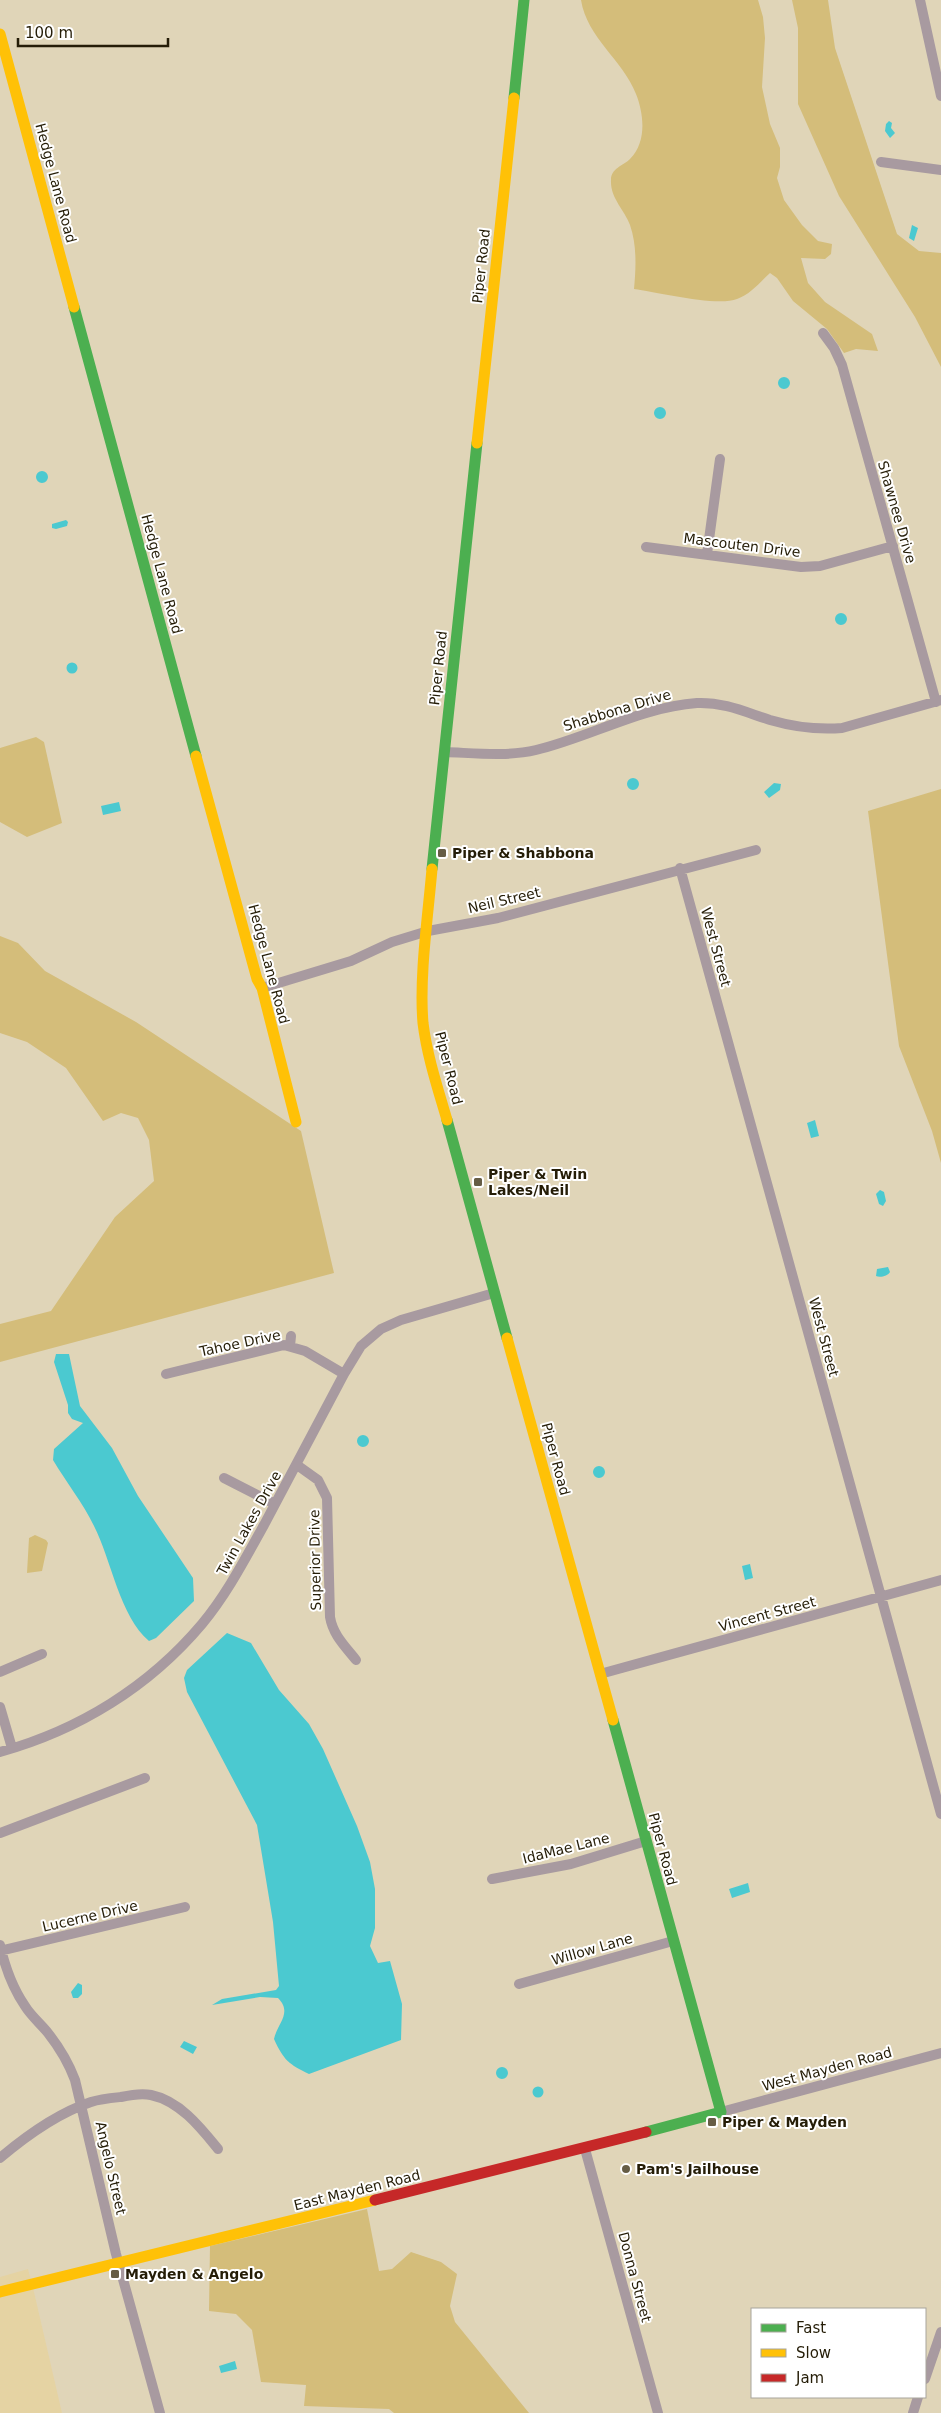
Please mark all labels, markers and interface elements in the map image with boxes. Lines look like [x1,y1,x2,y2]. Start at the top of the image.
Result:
scale bar [18,15,168,47]
text: 100 m [25,24,73,42]
street label: Hedge Lane Road [32,121,80,245]
street label: Piper Road [469,228,493,304]
street label: Shawnee Drive [875,459,919,565]
street label: Hedge Lane Road [138,512,186,636]
street label: Mascouten Drive [683,530,801,560]
street label: Piper Road [426,630,450,706]
street label: Shabbona Drive [561,686,673,734]
place label: Piper & Shabbona [452,845,594,861]
marker: Piper & Shabbona [436,847,448,859]
street label: Neil Street [466,884,542,916]
street label: Hedge Lane Road [245,902,293,1026]
street label: West Street [698,906,734,989]
street label: Piper Road [432,1030,466,1106]
place label: Piper & Twin Lakes/Neil [488,1166,587,1198]
marker: Piper & Twin Lakes/Neil [472,1176,484,1188]
street label: West Street [806,1296,842,1379]
street label: Tahoe Drive [197,1327,282,1360]
street label: Piper Road [539,1421,573,1497]
street label: Twin Lakes Drive [213,1468,284,1579]
street label: Superior Drive [306,1509,324,1611]
street label: Vincent Street [717,1593,818,1635]
street label: Piper Road [646,1811,680,1887]
street label: IdaMae Lane [521,1829,611,1867]
street label: Lucerne Drive [41,1897,139,1935]
street label: Willow Lane [550,1930,634,1968]
street label: West Mayden Road [760,2044,894,2094]
place label: Piper & Mayden [722,2114,847,2130]
marker: Piper & Mayden [706,2116,718,2128]
street label: Angelo Street [92,2120,130,2217]
place label: Pam's Jailhouse [636,2161,759,2177]
marker: Pam's Jailhouse [620,2163,632,2175]
street label: East Mayden Road [292,2167,422,2213]
street label: Donna Street [615,2230,655,2324]
place label: Mayden & Angelo [125,2266,264,2282]
marker: Mayden & Angelo [109,2268,121,2280]
legend [751,2308,926,2398]
text: Fast [796,2319,826,2337]
text: Slow [796,2344,831,2362]
text: Jam [795,2369,824,2387]

